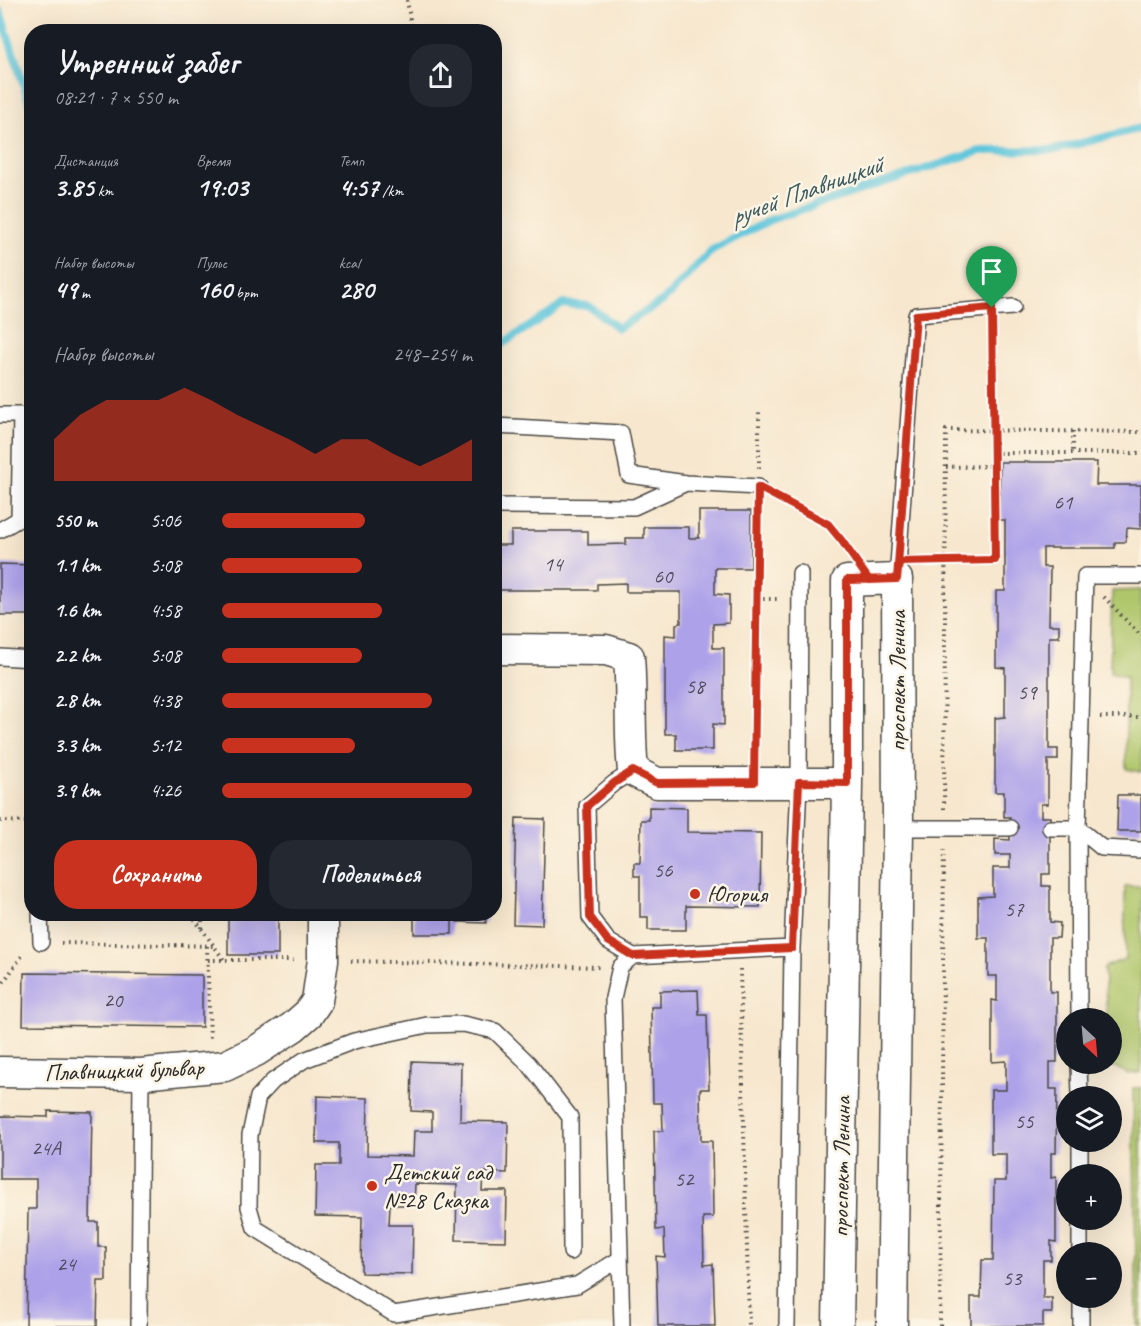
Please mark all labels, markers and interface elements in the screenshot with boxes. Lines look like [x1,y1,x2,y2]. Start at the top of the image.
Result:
text: Утренний забег [54,41,238,83]
button: share [409,44,472,107]
text: 08:21 · 7 × 550 m [54,85,178,110]
water label: ручей Плавницкий [725,146,892,234]
text: Дистанция [54,151,118,171]
text: Время [196,151,230,171]
text: Темп [339,151,364,171]
text: 3.85 [54,171,94,204]
text: 19:03 [196,171,248,204]
text: 4:57 [339,171,378,204]
text: km [94,181,113,201]
text: /km [378,181,403,201]
pin [966,246,1017,308]
text: Набор высоты [54,253,133,273]
text: Пульс [196,253,227,273]
text: kcal [339,253,360,273]
icon: arrive [975,255,1008,288]
text: 49 [54,273,77,306]
text: 160 [196,273,232,306]
text: 280 [339,273,374,306]
text: m [77,283,90,303]
text: bpm [232,283,258,303]
text: Набор высоты [54,342,153,367]
text: 248–254 m [393,342,472,367]
house number: 61 [1054,489,1074,515]
text: 550 m [54,508,97,533]
text: 5:06 [150,508,181,533]
house number: 14 [544,551,565,577]
text: 1.1 km [54,553,101,578]
text: 5:08 [150,553,181,578]
house number: 60 [654,563,674,589]
text: 1.6 km [54,598,101,623]
text: 4:58 [150,598,181,623]
street label: проспект Ленина [882,609,912,751]
text: 2.2 km [54,643,101,668]
text: 5:08 [150,643,181,668]
house number: 58 [686,673,707,699]
house number: 59 [1018,679,1038,705]
text: 2.8 km [54,688,101,713]
text: 4:38 [150,688,181,713]
text: 3.3 km [54,733,101,758]
text: 5:12 [150,733,181,758]
text: 3.9 km [54,778,100,803]
text: 4:26 [150,778,181,803]
button: Сохранить [54,840,257,909]
button: Поделиться [269,840,472,909]
house number: 56 [654,857,673,883]
place label: Югория [707,879,769,909]
marker: Югория [688,887,702,901]
house number: 57 [1005,896,1025,922]
house number: 20 [104,987,124,1013]
north arrow [1056,1008,1122,1074]
map controls [1056,1008,1122,1308]
street label: Плавницкий бульвар [44,1052,206,1088]
button: layers [1056,1086,1122,1152]
street label: проспект Ленина [825,1095,857,1238]
house number: 55 [1015,1108,1035,1134]
house number: 24А [31,1135,62,1161]
place label: Детский сад №28 Сказка [384,1157,494,1215]
button: + [1056,1164,1122,1230]
house number: 52 [675,1166,695,1192]
marker: Детский сад №28 Сказка [365,1179,379,1193]
button: − [1056,1242,1122,1308]
house number: 24 [57,1251,78,1277]
house number: 53 [1003,1265,1023,1291]

